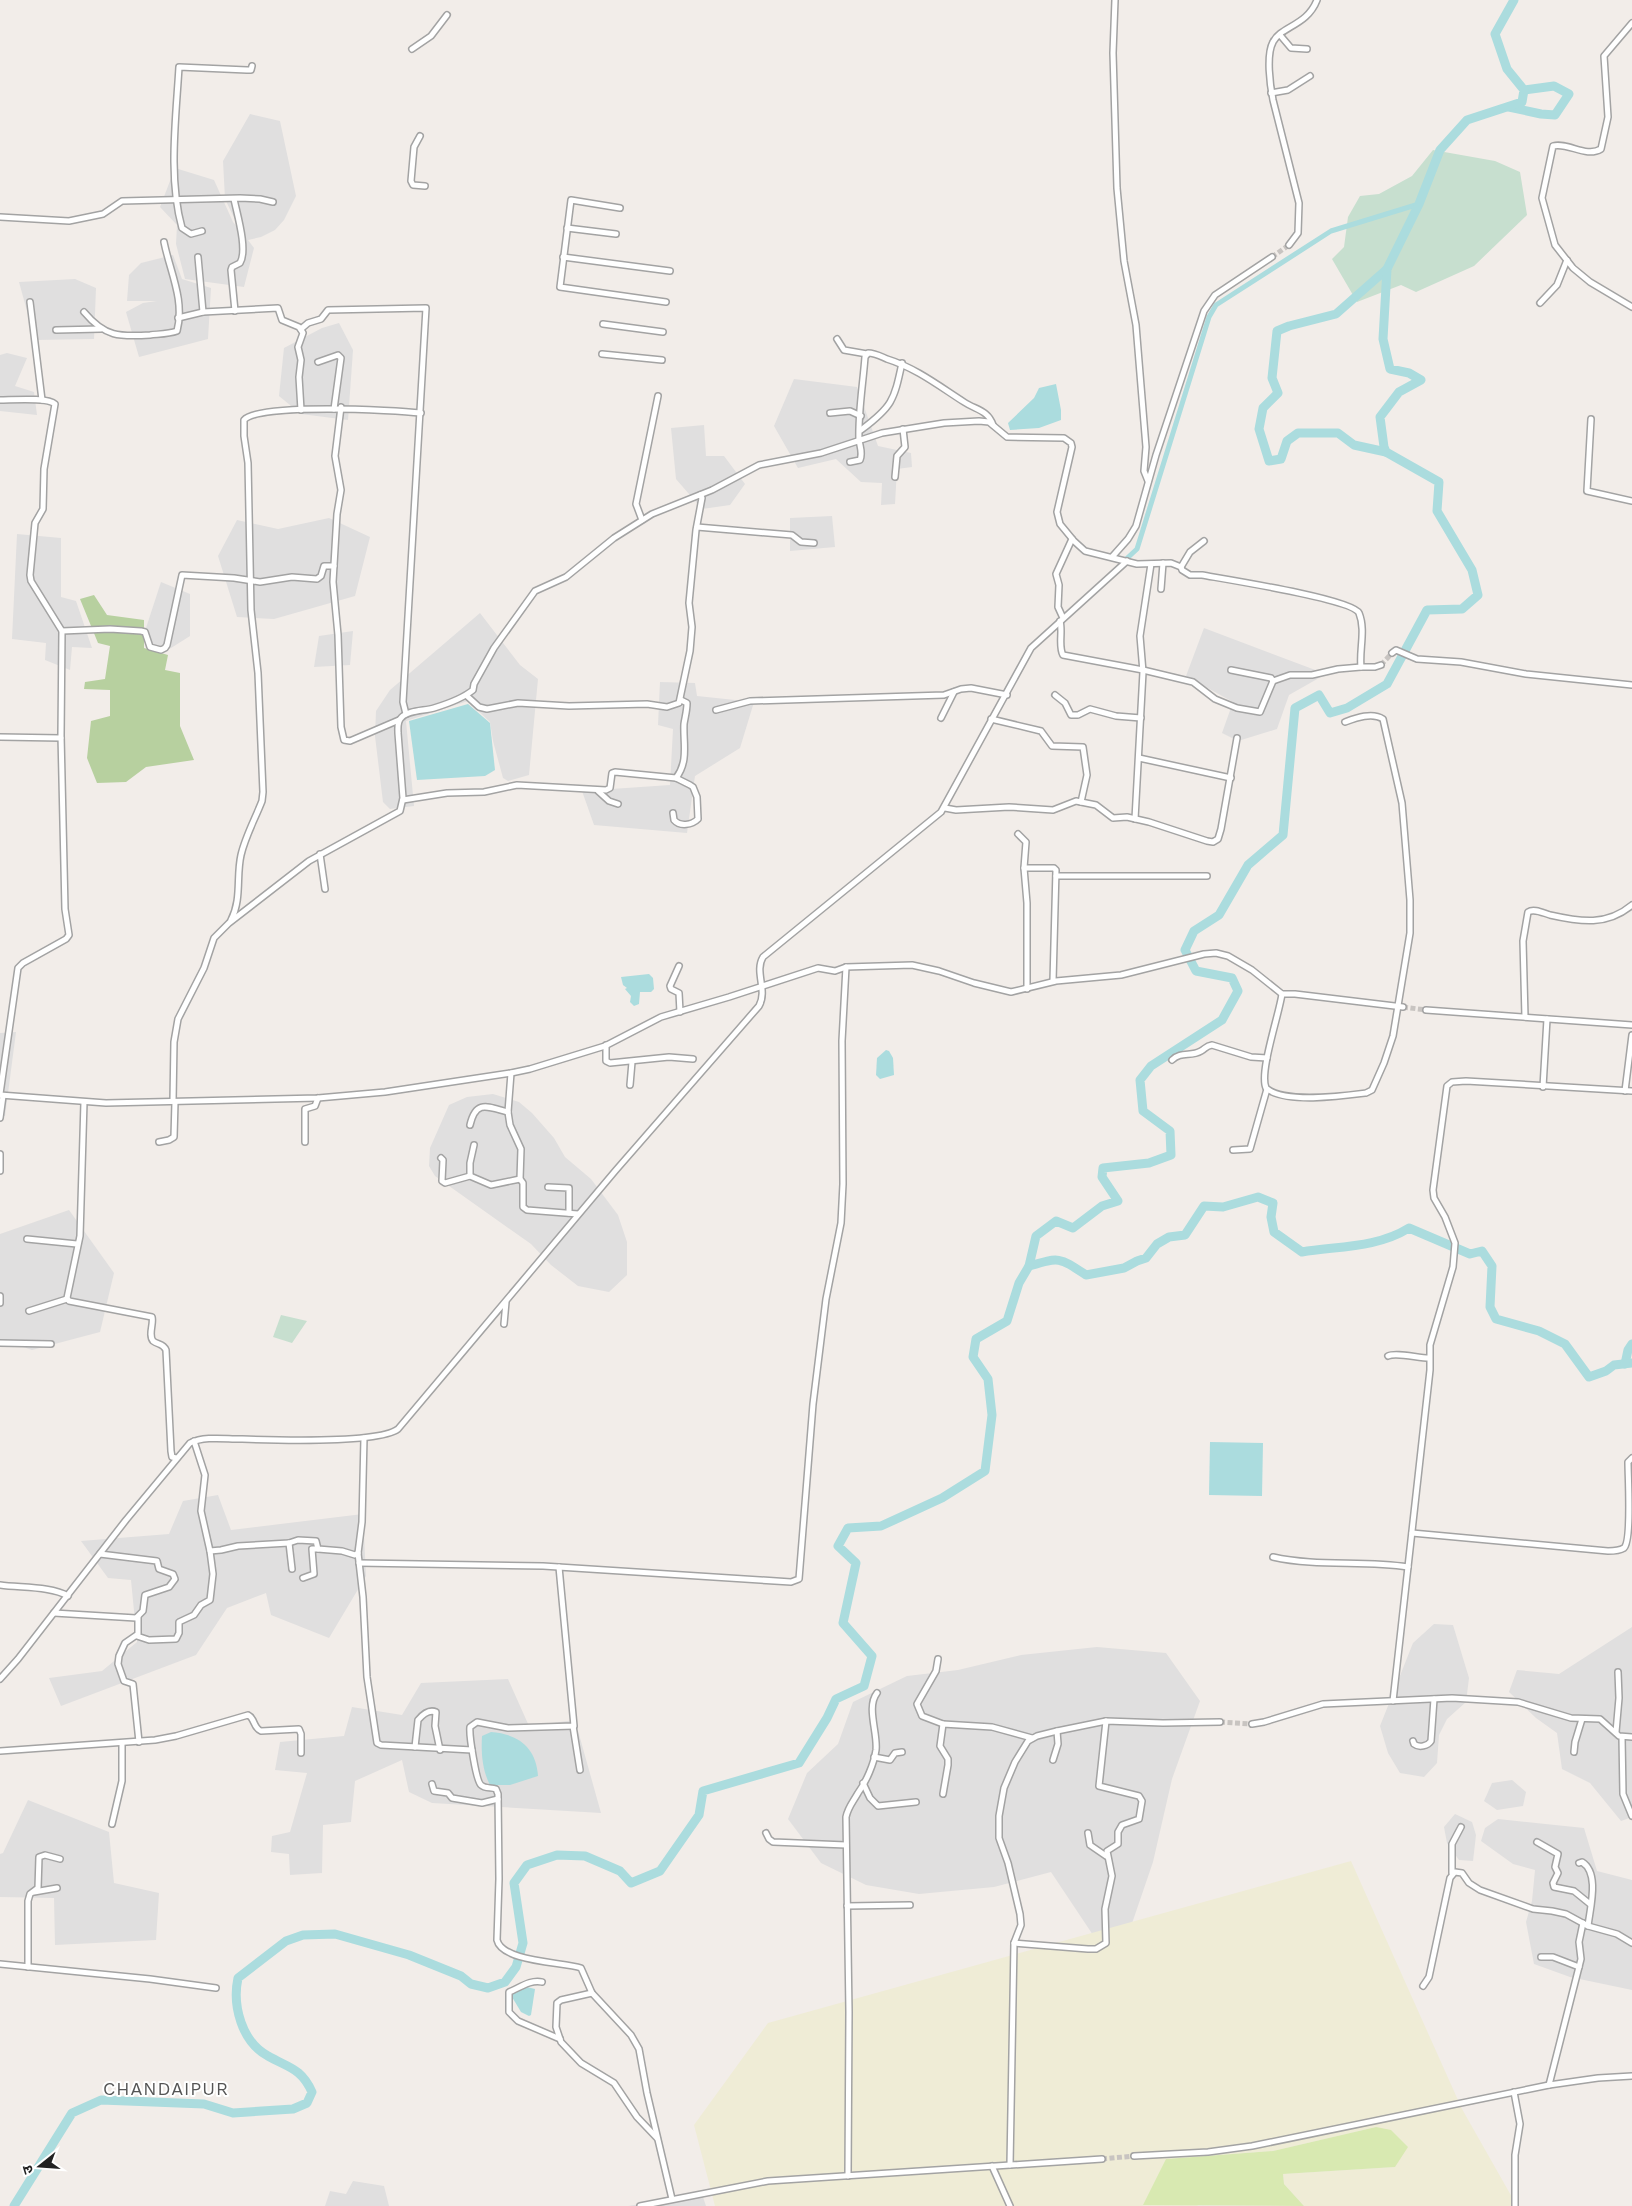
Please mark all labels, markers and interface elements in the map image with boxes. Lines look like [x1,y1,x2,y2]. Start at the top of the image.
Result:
district label: CHANDAIPUR [103,2078,229,2099]
north arrow [15,2141,65,2191]
text: उ [18,2163,36,2176]

